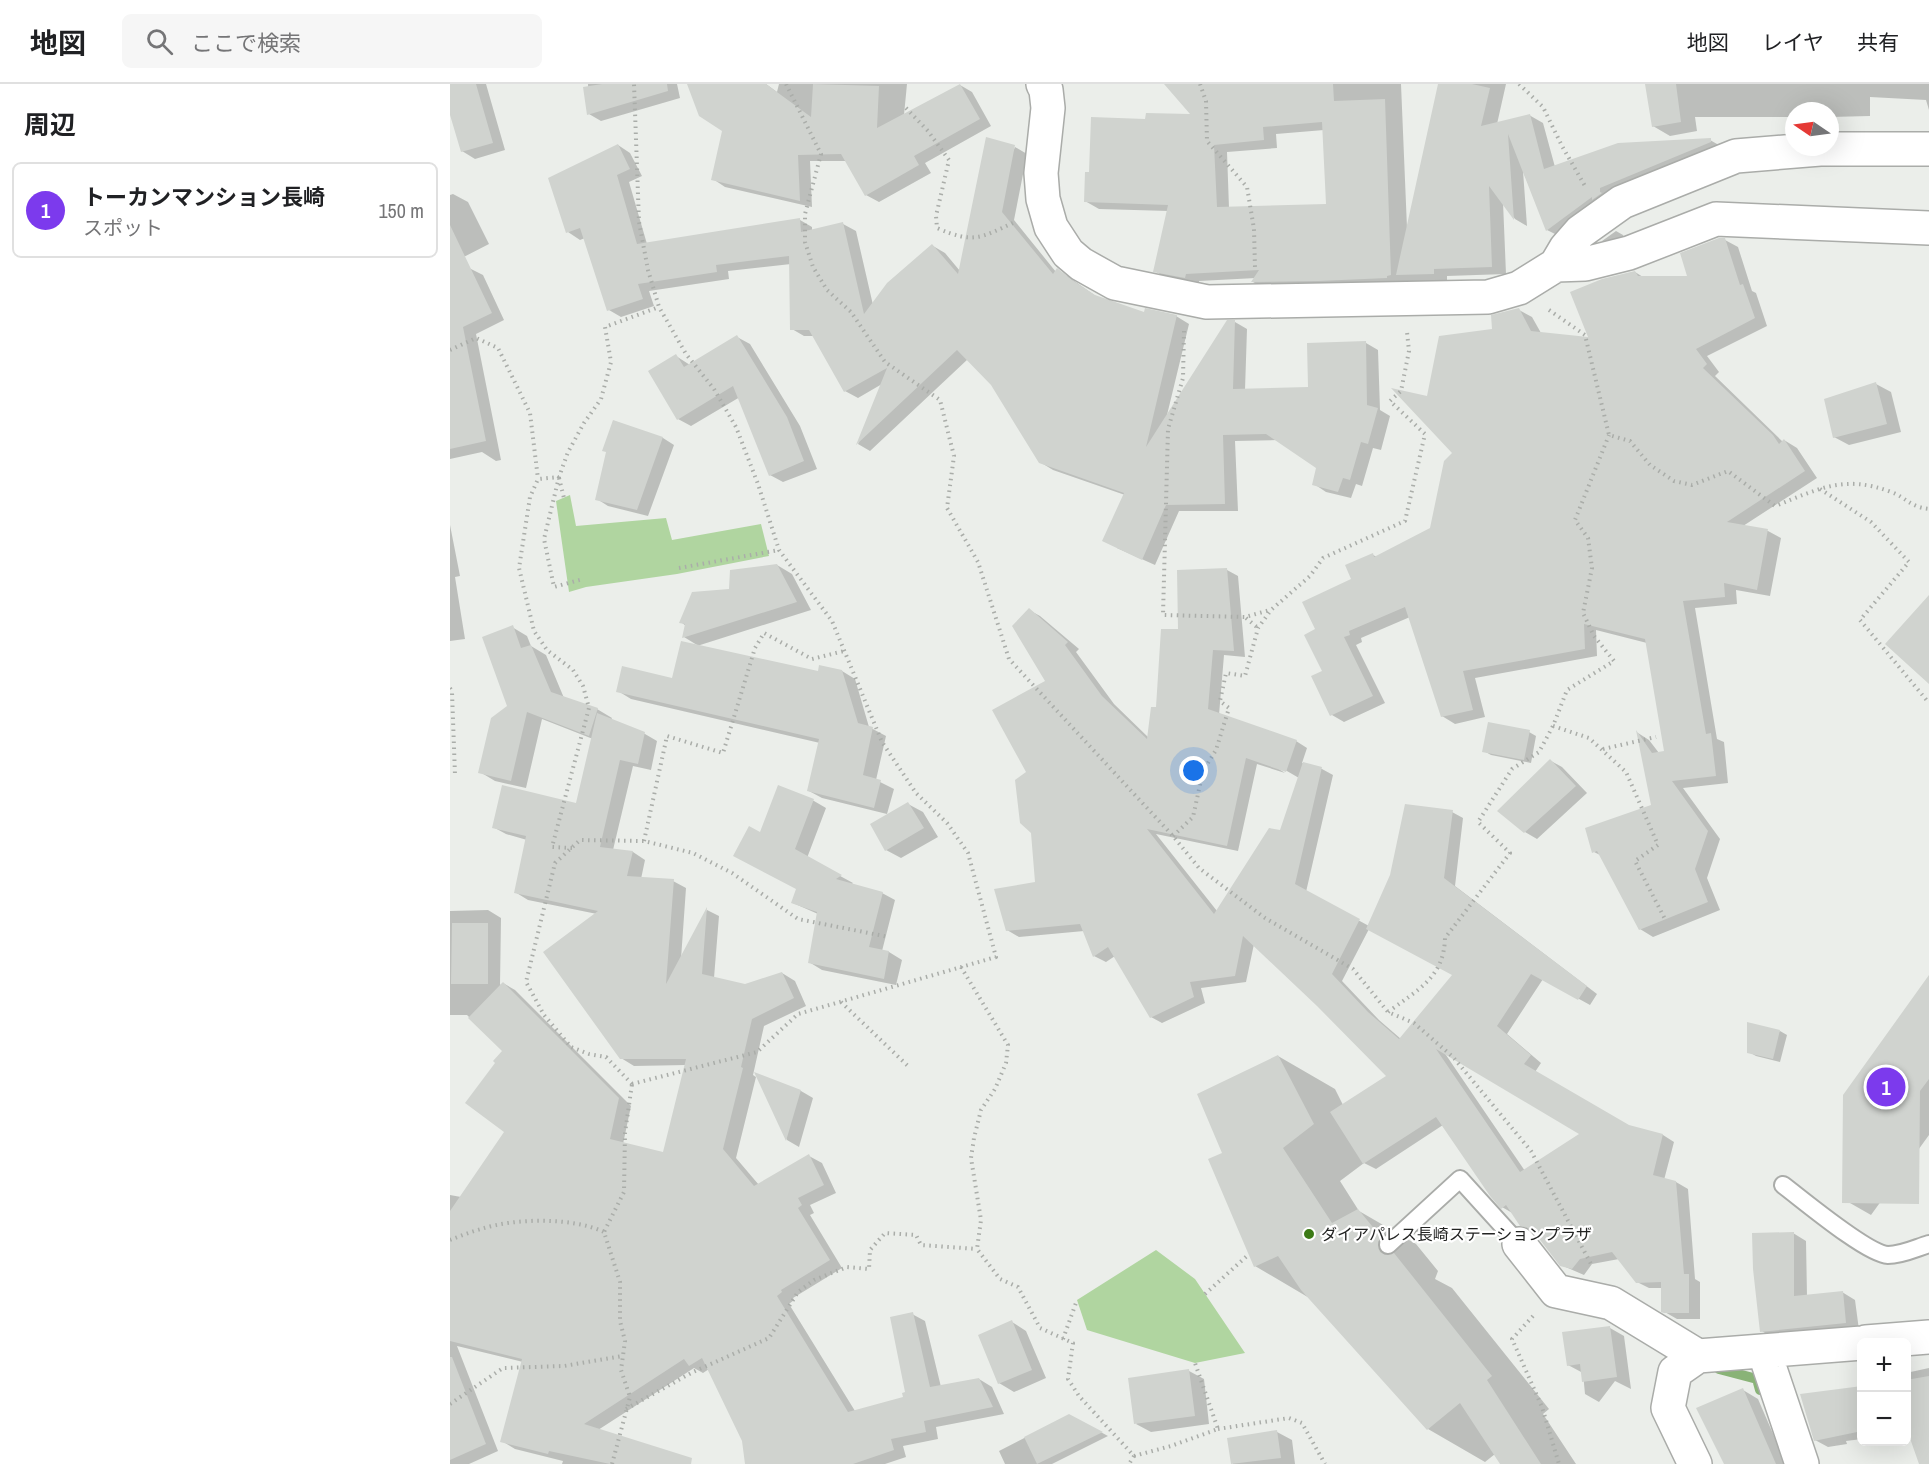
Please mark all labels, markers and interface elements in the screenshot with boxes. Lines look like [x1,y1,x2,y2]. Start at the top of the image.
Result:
search box [122,14,542,68]
text: 地図 [30,24,86,62]
icon: search [143,25,176,58]
text: ここで検索 [191,28,301,58]
text: 地図 [1687,28,1729,57]
text: レイヤ [1762,28,1824,57]
text: 共有 [1857,28,1899,57]
north arrow [1785,102,1839,156]
text: 周辺 [24,107,76,142]
text: トーカンマンション長崎 [83,182,325,212]
text: 1 [41,197,50,224]
text: 150 m [378,197,424,224]
text: スポット [83,214,163,241]
your location [1179,756,1208,785]
pin: 1 [1866,1064,1906,1110]
place label: ダイアパレス長崎ステーションプラザ [1321,1223,1592,1245]
marker: ダイアパレス長崎ステーションプラザ [1302,1227,1316,1241]
map controls [1857,1338,1911,1446]
button: + [1857,1338,1911,1392]
button: − [1857,1392,1911,1446]

